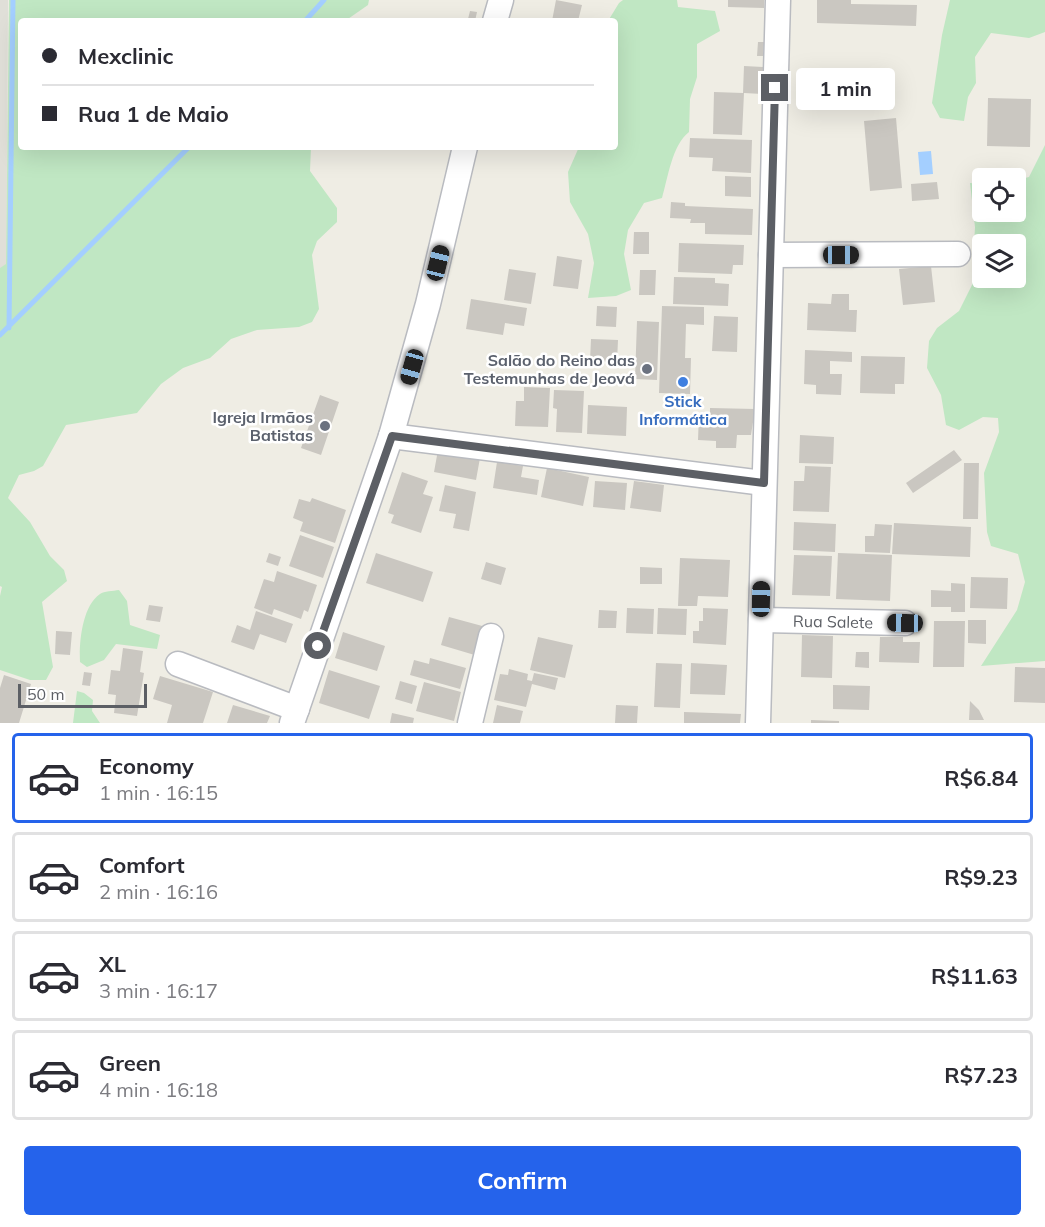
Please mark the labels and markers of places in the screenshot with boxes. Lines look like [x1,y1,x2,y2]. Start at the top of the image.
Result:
place label: Salão do Reino das Testemunhas de Jeová [464,350,635,388]
marker: Salão do Reino das Testemunhas de Jeová [640,362,654,376]
marker: Stick Informática [676,375,690,389]
place label: Stick Informática [639,391,727,429]
place label: Igreja Irmãos Batistas [212,407,313,445]
marker: Igreja Irmãos Batistas [318,419,332,433]

